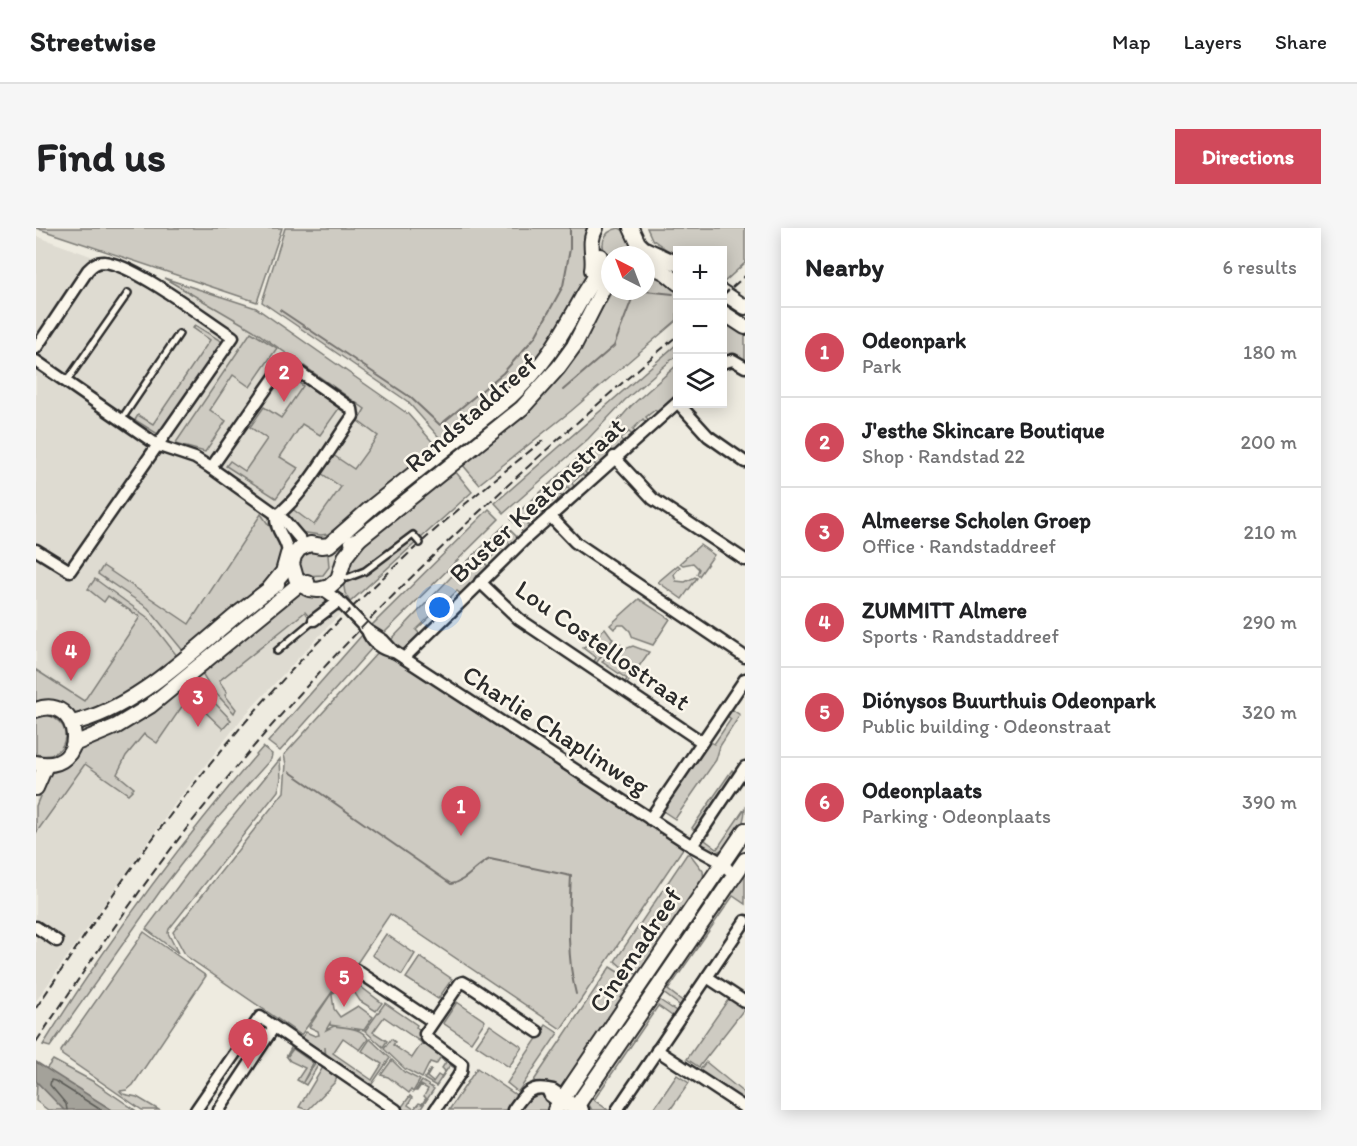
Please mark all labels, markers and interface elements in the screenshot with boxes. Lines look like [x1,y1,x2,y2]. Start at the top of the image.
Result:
text: Streetwise [30,24,156,58]
text: Map [1112,29,1151,54]
text: Layers [1184,29,1242,54]
text: Share [1275,29,1327,54]
button: Directions [1175,129,1321,184]
text: Find us [36,131,166,182]
north arrow [601,246,655,300]
map controls [673,246,727,408]
button: + [673,246,727,300]
text: Nearby [805,251,884,283]
text: 6 results [1223,255,1297,279]
button: − [673,300,727,354]
text: Odeonpark [862,327,966,354]
text: 1 [820,340,829,364]
text: 180 m [1243,340,1297,364]
street label: Randstaddreef [398,347,544,479]
pin: 2 [264,352,304,402]
button: layers [673,354,727,408]
text: Park [862,354,901,378]
street label: Buster Keatonstraat [443,410,632,590]
text: J'esthe Skincare Boutique [862,417,1105,444]
text: 2 [819,430,830,454]
text: 200 m [1241,430,1297,454]
text: Shop · Randstad 22 [862,444,1025,468]
text: Almeerse Scholen Groep [862,507,1091,534]
text: 3 [819,520,830,544]
text: 210 m [1244,520,1297,544]
text: Office · Randstaddreef [862,534,1056,558]
street label: Lou Costellostraat [509,573,697,717]
your location [425,593,454,622]
text: ZUMMITT Almere [862,597,1027,624]
text: 4 [818,610,831,634]
text: 290 m [1242,610,1297,634]
text: Sports · Randstaddreef [862,624,1059,648]
pin: 4 [51,632,90,681]
street label: Charlie Chaplinweg [457,658,656,803]
pin: 3 [178,678,218,727]
text: Diónysos Buurthuis Odeonpark [862,687,1156,714]
text: 5 [819,700,830,724]
text: 320 m [1242,700,1297,724]
text: Public building · Odeonstraat [862,714,1111,738]
text: Odeonplaats [862,777,982,804]
pin: 1 [442,786,480,836]
text: 6 [819,790,830,814]
text: 390 m [1242,790,1297,814]
text: Parking · Odeonplaats [862,804,1051,828]
street label: Cinemadreef [582,881,689,1019]
pin: 5 [324,958,364,1007]
pin: 6 [228,1020,268,1069]

